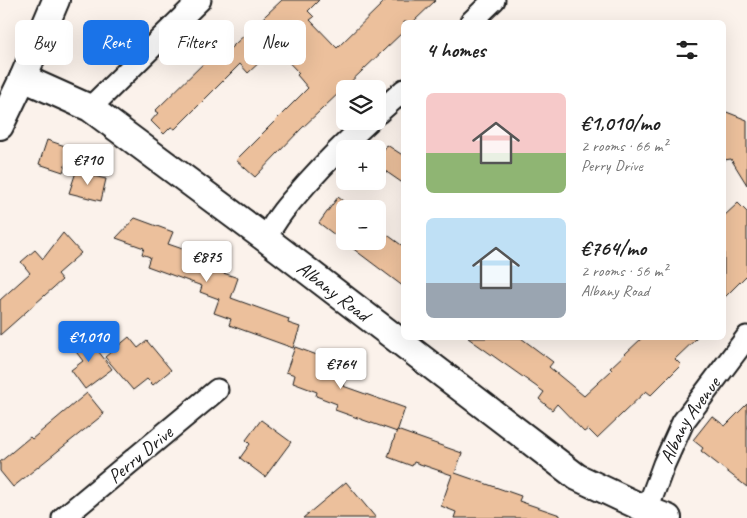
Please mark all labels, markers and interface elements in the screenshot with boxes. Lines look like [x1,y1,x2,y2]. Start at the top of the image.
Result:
chip: Buy [15,20,73,65]
chip: Rent [83,20,149,65]
chip: Filters [159,20,234,65]
chip: New [244,20,306,65]
icon: filters [673,36,701,64]
text: 4 homes [426,37,485,63]
map controls [336,80,386,250]
button: layers [336,80,386,130]
text: €1,010/mo [581,110,659,136]
icon: home [466,113,526,173]
text: 2 rooms · 66 m² [581,136,667,156]
button: + [336,140,386,190]
pin: €710 [58,144,118,186]
text: €710 [74,150,102,170]
text: Perry Drive [581,156,643,176]
button: − [336,200,386,250]
text: €764/mo [581,235,646,261]
icon: home [466,238,526,298]
pin: €875 [177,240,237,283]
text: €875 [193,247,221,267]
street label: Albany Road [292,255,378,329]
text: 2 rooms · 56 m² [581,261,667,281]
text: Albany Road [581,281,649,301]
pin: €1,010 [48,320,130,363]
text: €1,010 [69,327,109,347]
pin: €764 [311,348,371,390]
text: €764 [326,354,356,374]
street label: Albany Avenue [653,370,726,467]
street label: Perry Drive [102,419,179,488]

